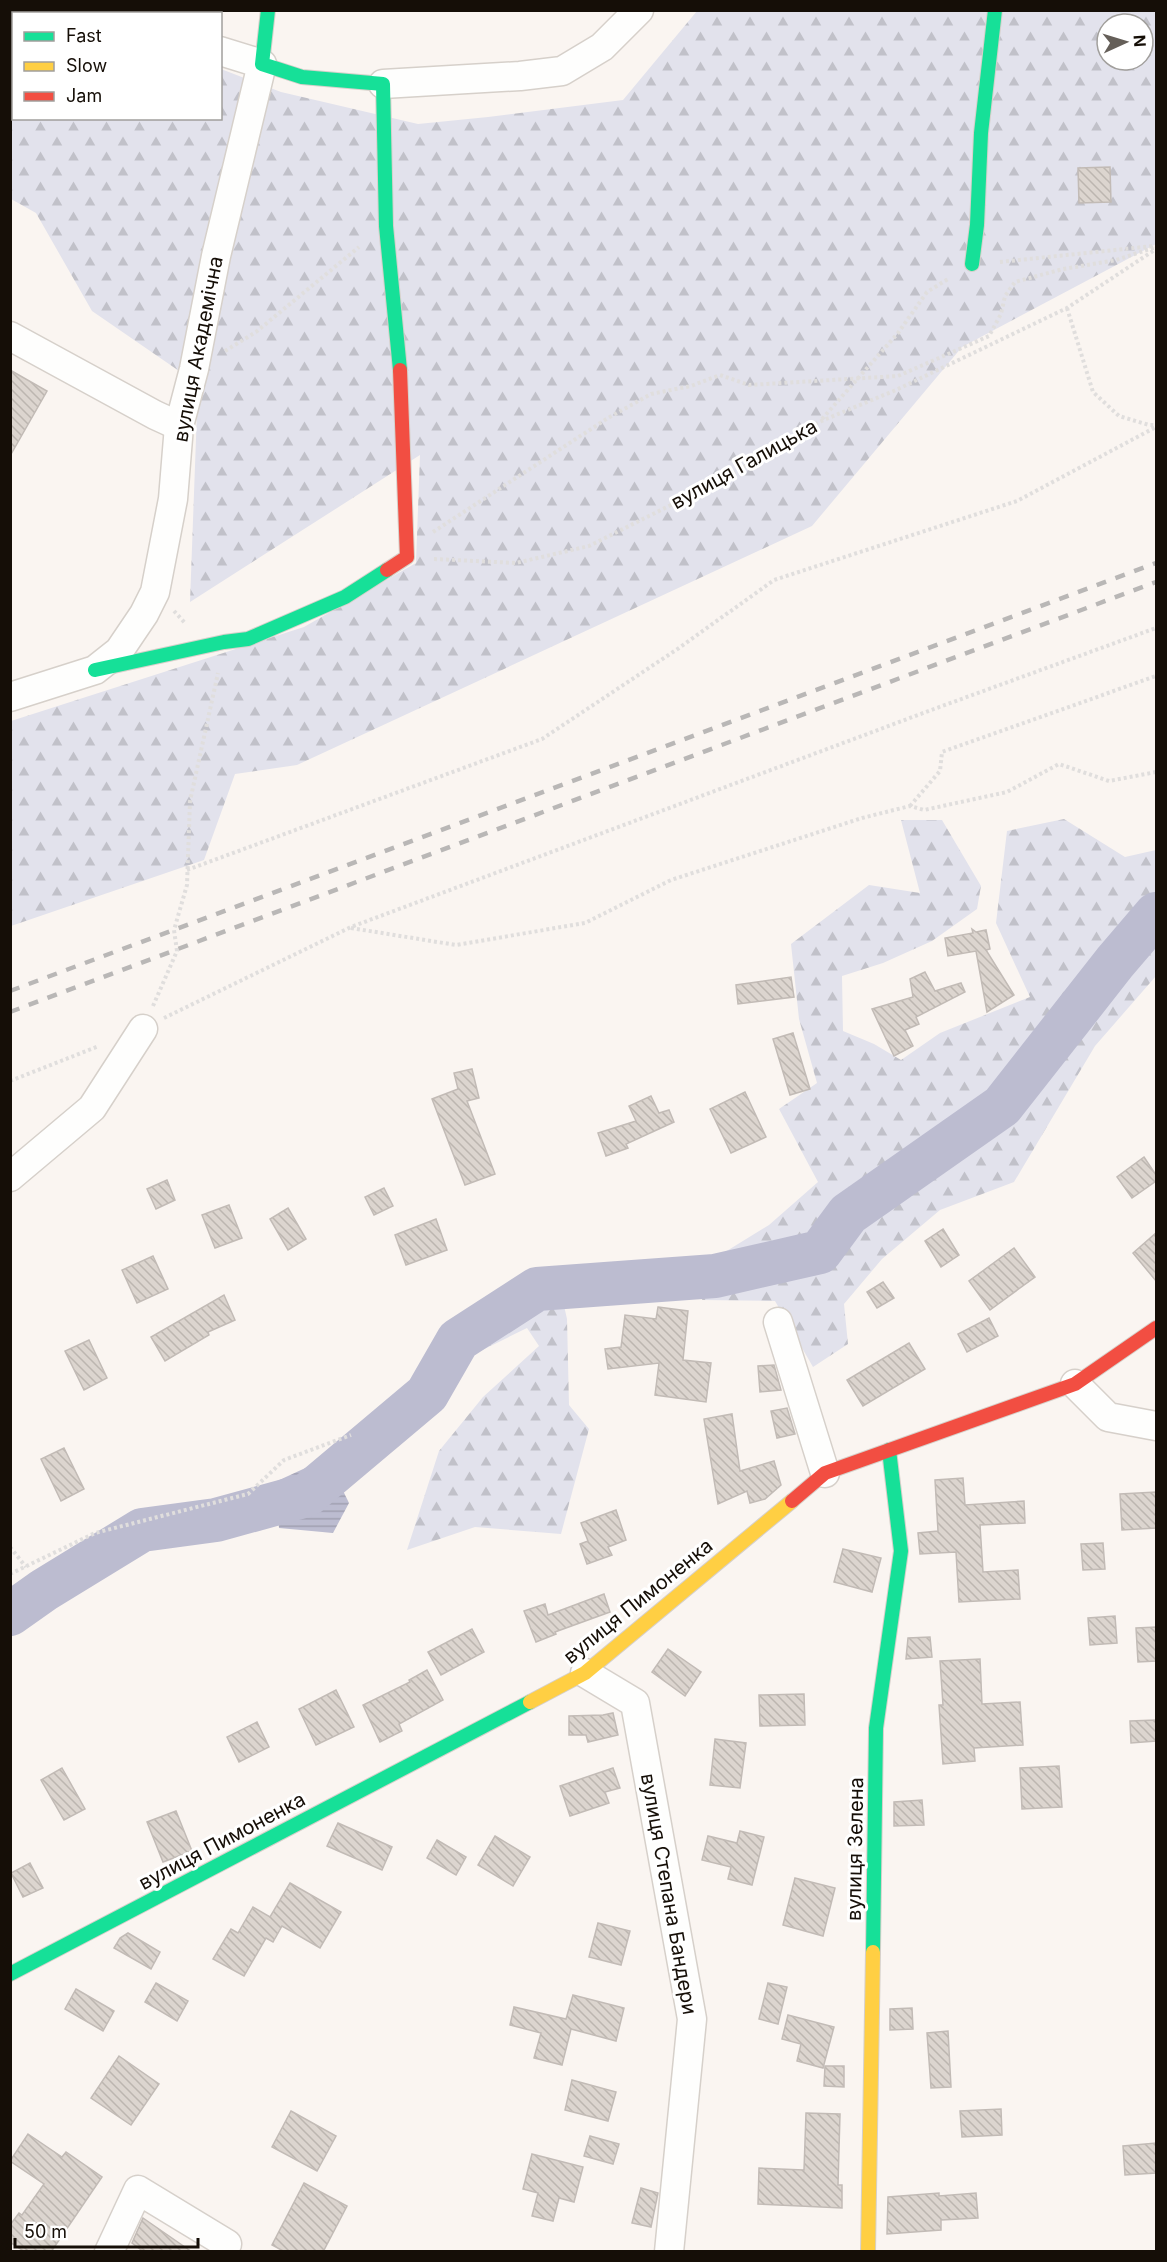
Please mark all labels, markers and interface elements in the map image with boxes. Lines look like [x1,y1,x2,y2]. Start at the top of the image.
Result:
legend [12,12,222,120]
north arrow [1095,12,1155,72]
text: Fast [66,25,102,46]
text: N [1130,34,1150,48]
text: Slow [66,55,107,76]
text: Jam [66,85,102,106]
street label: вулиця Академічна [168,254,228,444]
street label: вулиця Галицька [667,414,821,514]
street label: вулиця Пимоненка [559,1533,717,1669]
street label: вулиця Степана Бандери [636,1771,702,2017]
street label: вулиця Зелена [842,1777,868,1921]
street label: вулиця Пимоненка [135,1787,309,1895]
scale bar [15,2211,198,2249]
text: 50 m [24,2221,67,2242]

